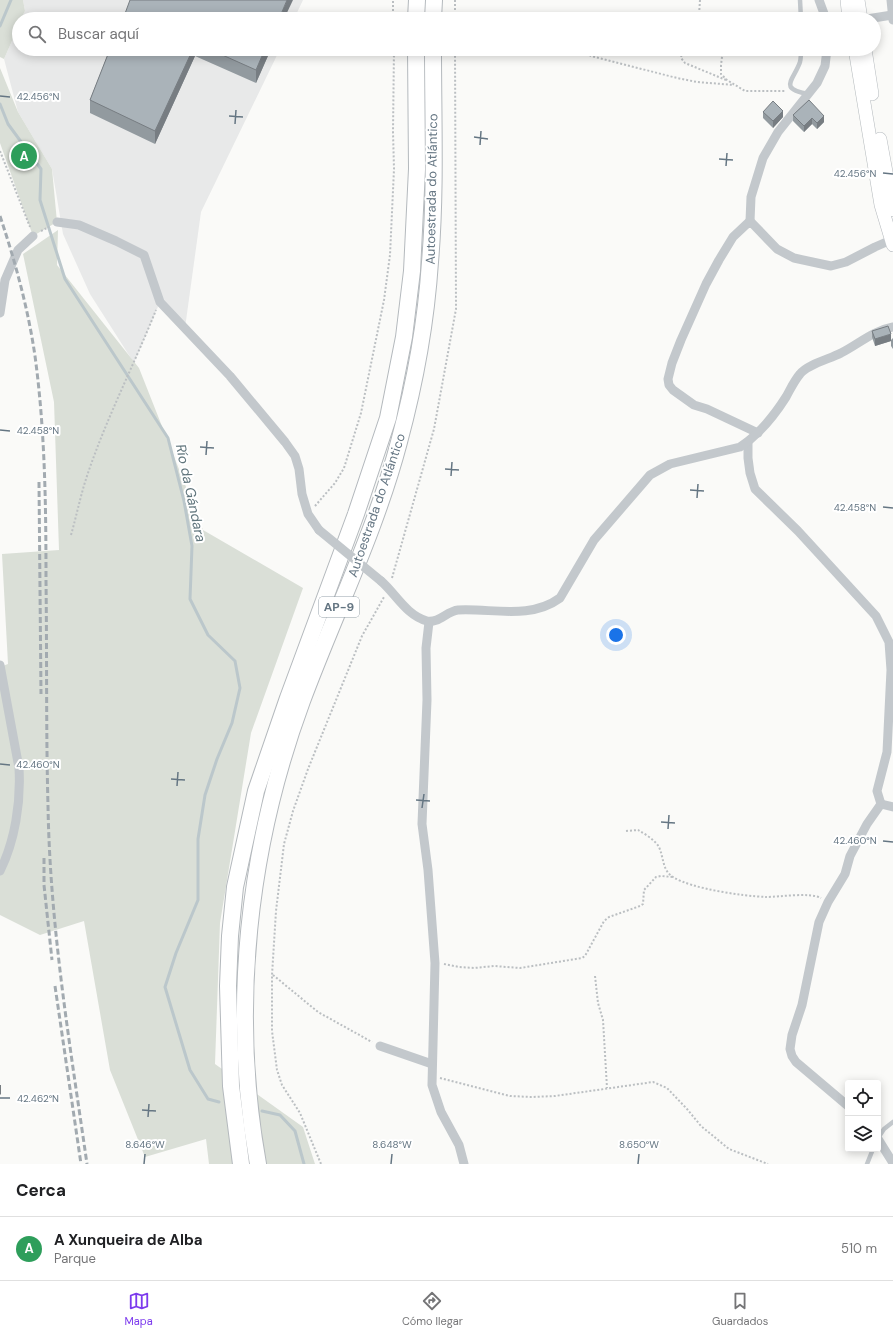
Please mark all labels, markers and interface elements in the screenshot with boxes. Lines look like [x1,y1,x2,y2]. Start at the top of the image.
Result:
search box [12,12,881,56]
icon: search [26,23,48,45]
text: Buscar aquí [58,24,139,44]
text: 42.456°N [17,90,59,103]
street label: Autoestrada do Atlántico [422,113,441,265]
pin: A [11,141,37,171]
text: 42.456°N [834,167,876,180]
text: 42.458°N [17,424,59,437]
street label: Autoestrada do Atlántico [344,431,409,579]
water label: Río da Gándara [172,442,210,544]
text: 42.458°N [834,501,876,514]
road number: AP-9 [319,597,359,617]
your location [606,625,626,645]
text: 42.460°N [16,758,60,771]
text: 42.460°N [833,834,877,847]
map controls [845,1080,881,1152]
button: locate [845,1080,881,1116]
text: 42.462°N [17,1092,59,1105]
button: layers [845,1116,881,1152]
text: 8.646°W [125,1138,165,1151]
text: 8.648°W [372,1138,412,1151]
text: 8.650°W [619,1138,659,1151]
text: Cerca [16,1179,66,1201]
text: A Xunqueira de Alba [54,1230,203,1250]
text: A [24,1240,34,1257]
text: 510 m [841,1240,877,1257]
text: Parque [54,1250,96,1267]
tab: Mapa [125,1290,153,1328]
tab: Cómo llegar [402,1290,463,1328]
tab: Guardados [712,1290,768,1328]

